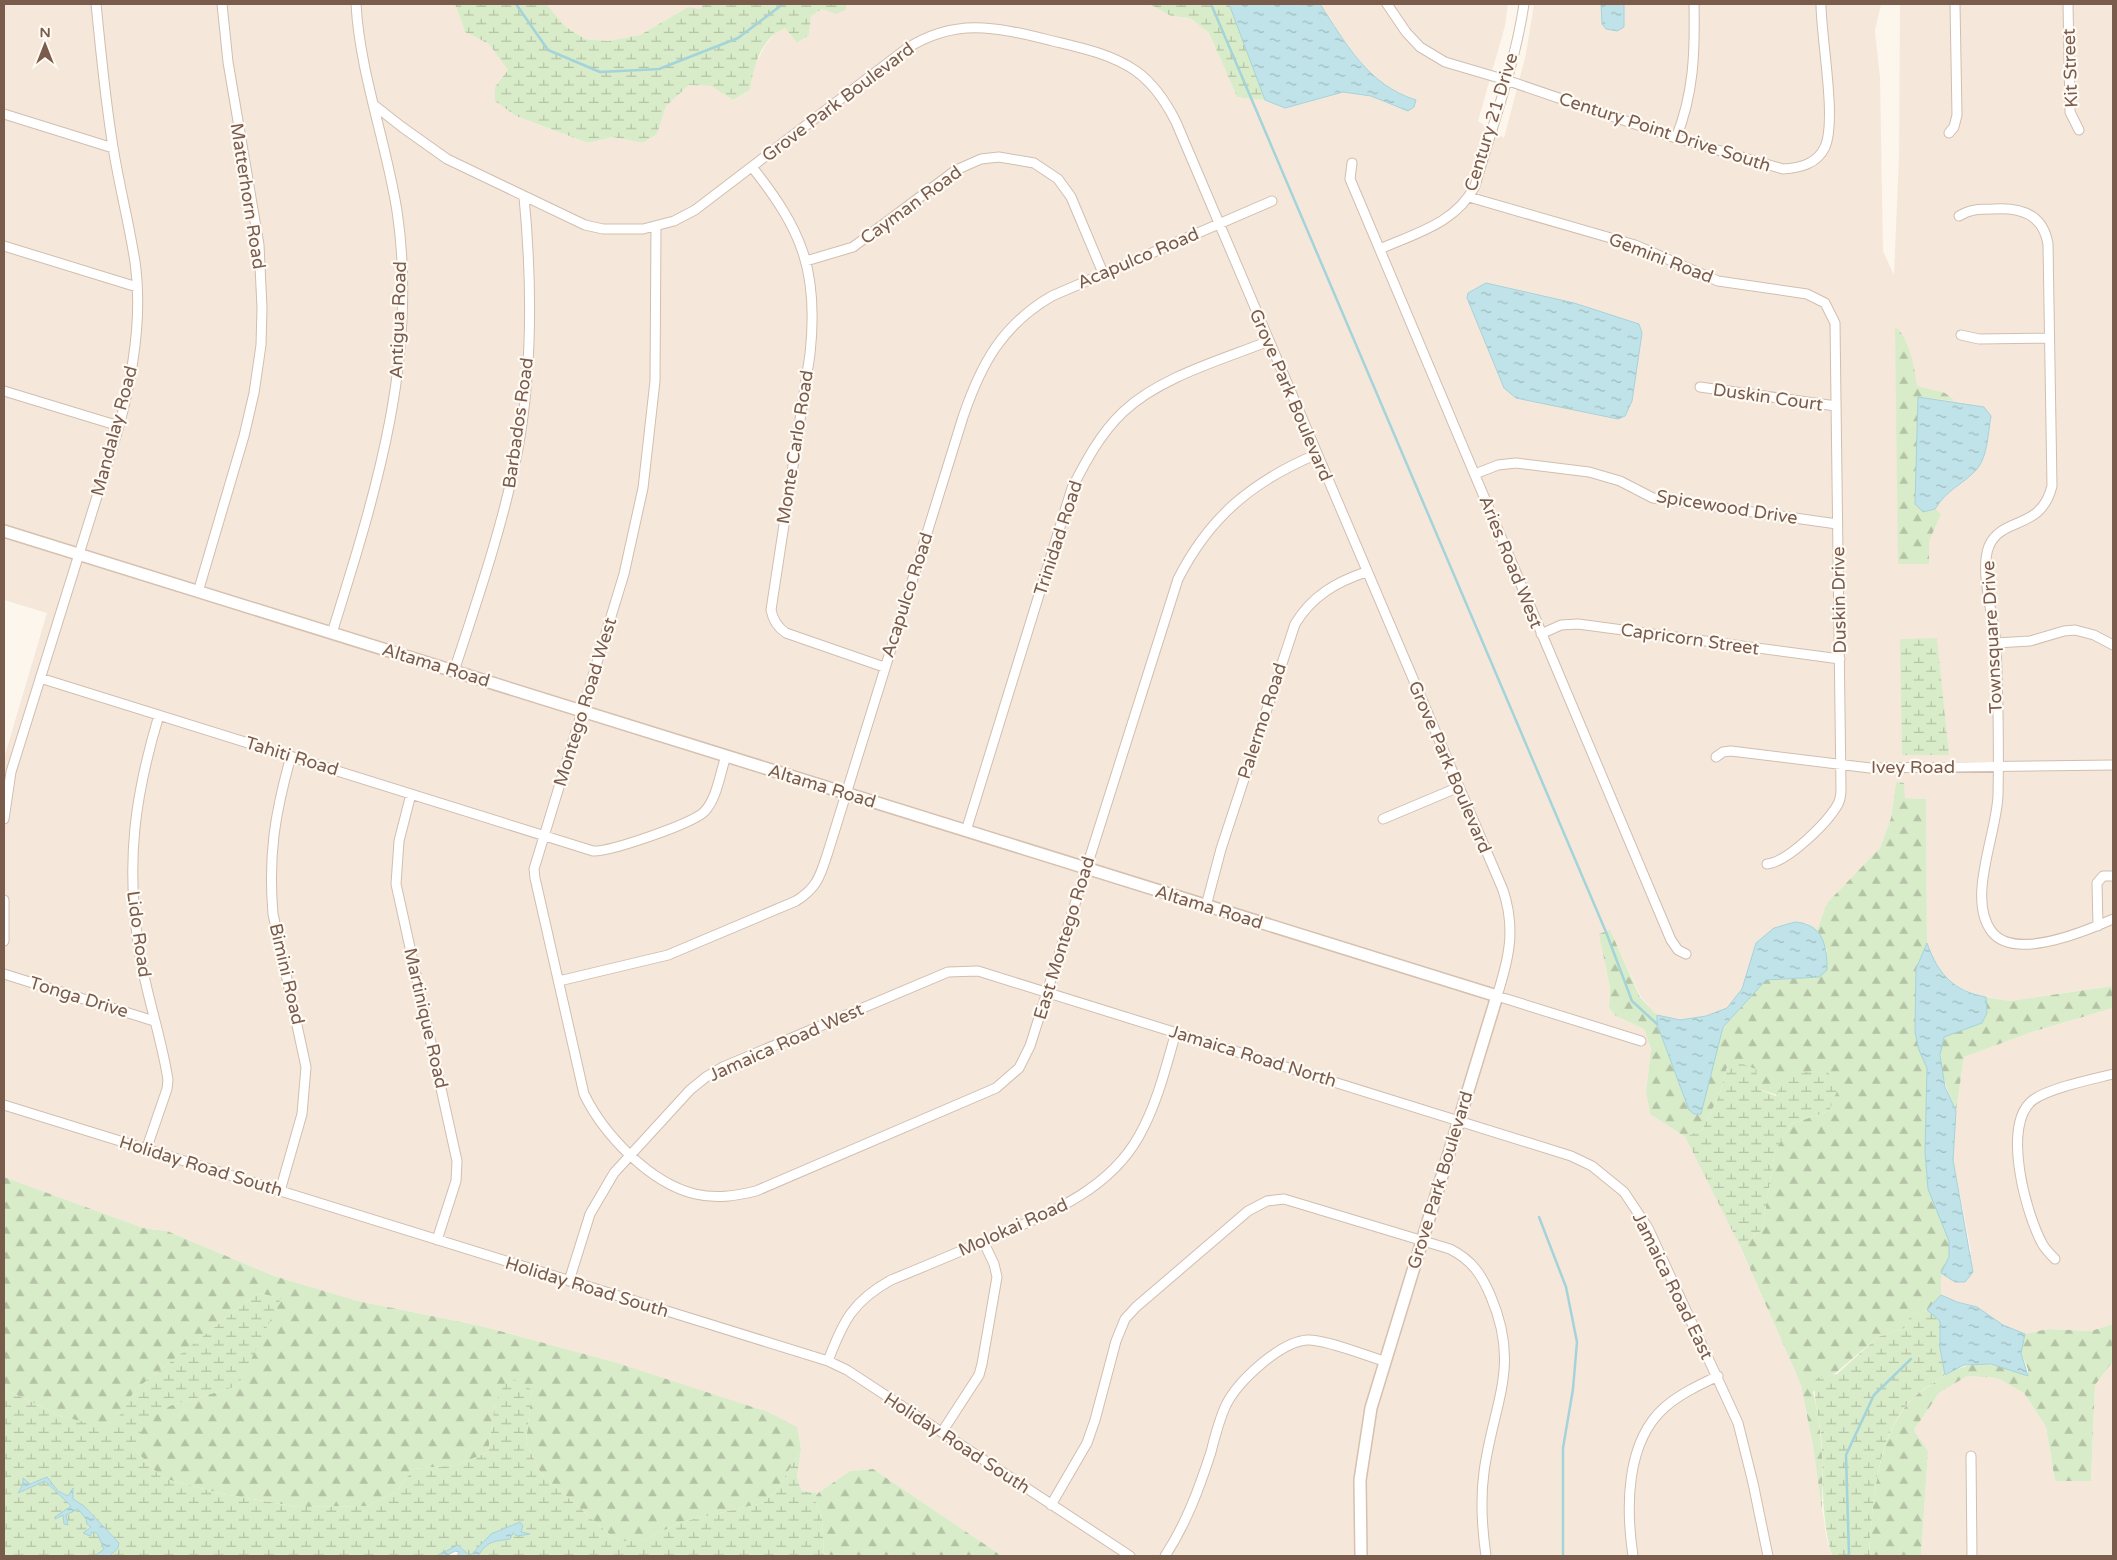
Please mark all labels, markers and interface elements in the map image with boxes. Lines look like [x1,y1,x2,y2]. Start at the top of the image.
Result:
north arrow [20,20,70,70]
text: N [39,24,51,41]
street label: Kit Street [2058,28,2082,108]
street label: Grove Park Boulevard [758,38,918,166]
street label: Century 21 Drive [1459,50,1523,194]
street label: Century Point Drive South [1556,87,1774,177]
street label: Matterhorn Road [226,121,270,271]
street label: Cayman Road [856,161,966,249]
street label: Acapulco Road [1074,222,1202,294]
street label: Gemini Road [1606,228,1716,288]
street label: Antigua Road [385,261,411,379]
street label: Grove Park Boulevard [1245,306,1337,484]
street label: Barbados Road [498,356,538,490]
street label: Mandalay Road [86,363,142,499]
street label: Monte Carlo Road [772,369,818,525]
street label: Duskin Court [1712,378,1825,416]
street label: Trinidad Road [1029,478,1087,598]
street label: Spicewood Drive [1655,485,1799,529]
street label: Aries Road West [1474,492,1548,632]
street label: Acapulco Road [876,530,938,660]
street label: Duskin Drive [1827,546,1851,654]
street label: Townsquare Drive [1977,560,2007,714]
street label: Montego Road West [549,615,621,789]
street label: Capricorn Street [1619,618,1761,660]
street label: Altama Road [380,638,492,692]
street label: Palermo Road [1233,660,1291,782]
street label: Grove Park Boulevard [1404,678,1496,856]
street label: Tahiti Road [243,731,341,781]
street label: Ivey Road [1871,756,1955,778]
street label: Altama Road [766,759,878,813]
street label: East Montego Road [1029,854,1099,1022]
street label: Altama Road [1153,880,1265,934]
street label: Lido Road [122,889,156,979]
street label: Bimini Road [265,921,309,1027]
street label: Martinique Road [399,946,453,1090]
street label: Tonga Drive [27,972,131,1022]
street label: Jamaica Road West [705,998,867,1086]
street label: Jamaica Road North [1167,1020,1339,1092]
street label: Grove Park Boulevard [1402,1088,1478,1272]
street label: Holiday Road South [117,1131,285,1201]
street label: Molokai Road [955,1193,1071,1261]
street label: Jamaica Road East [1628,1209,1718,1363]
street label: Holiday Road South [503,1252,671,1322]
street label: Holiday Road South [880,1388,1034,1498]

